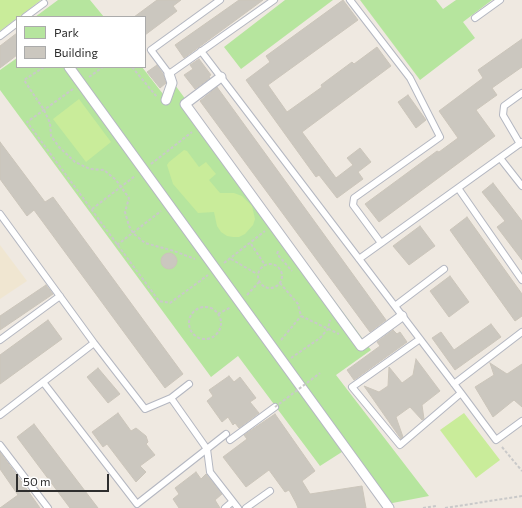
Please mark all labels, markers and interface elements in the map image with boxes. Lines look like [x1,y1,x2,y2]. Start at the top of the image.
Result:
legend [16,16,146,68]
text: Park [54,25,79,39]
text: Building [54,45,98,59]
scale bar [18,466,111,492]
text: 50 m [23,474,51,488]

